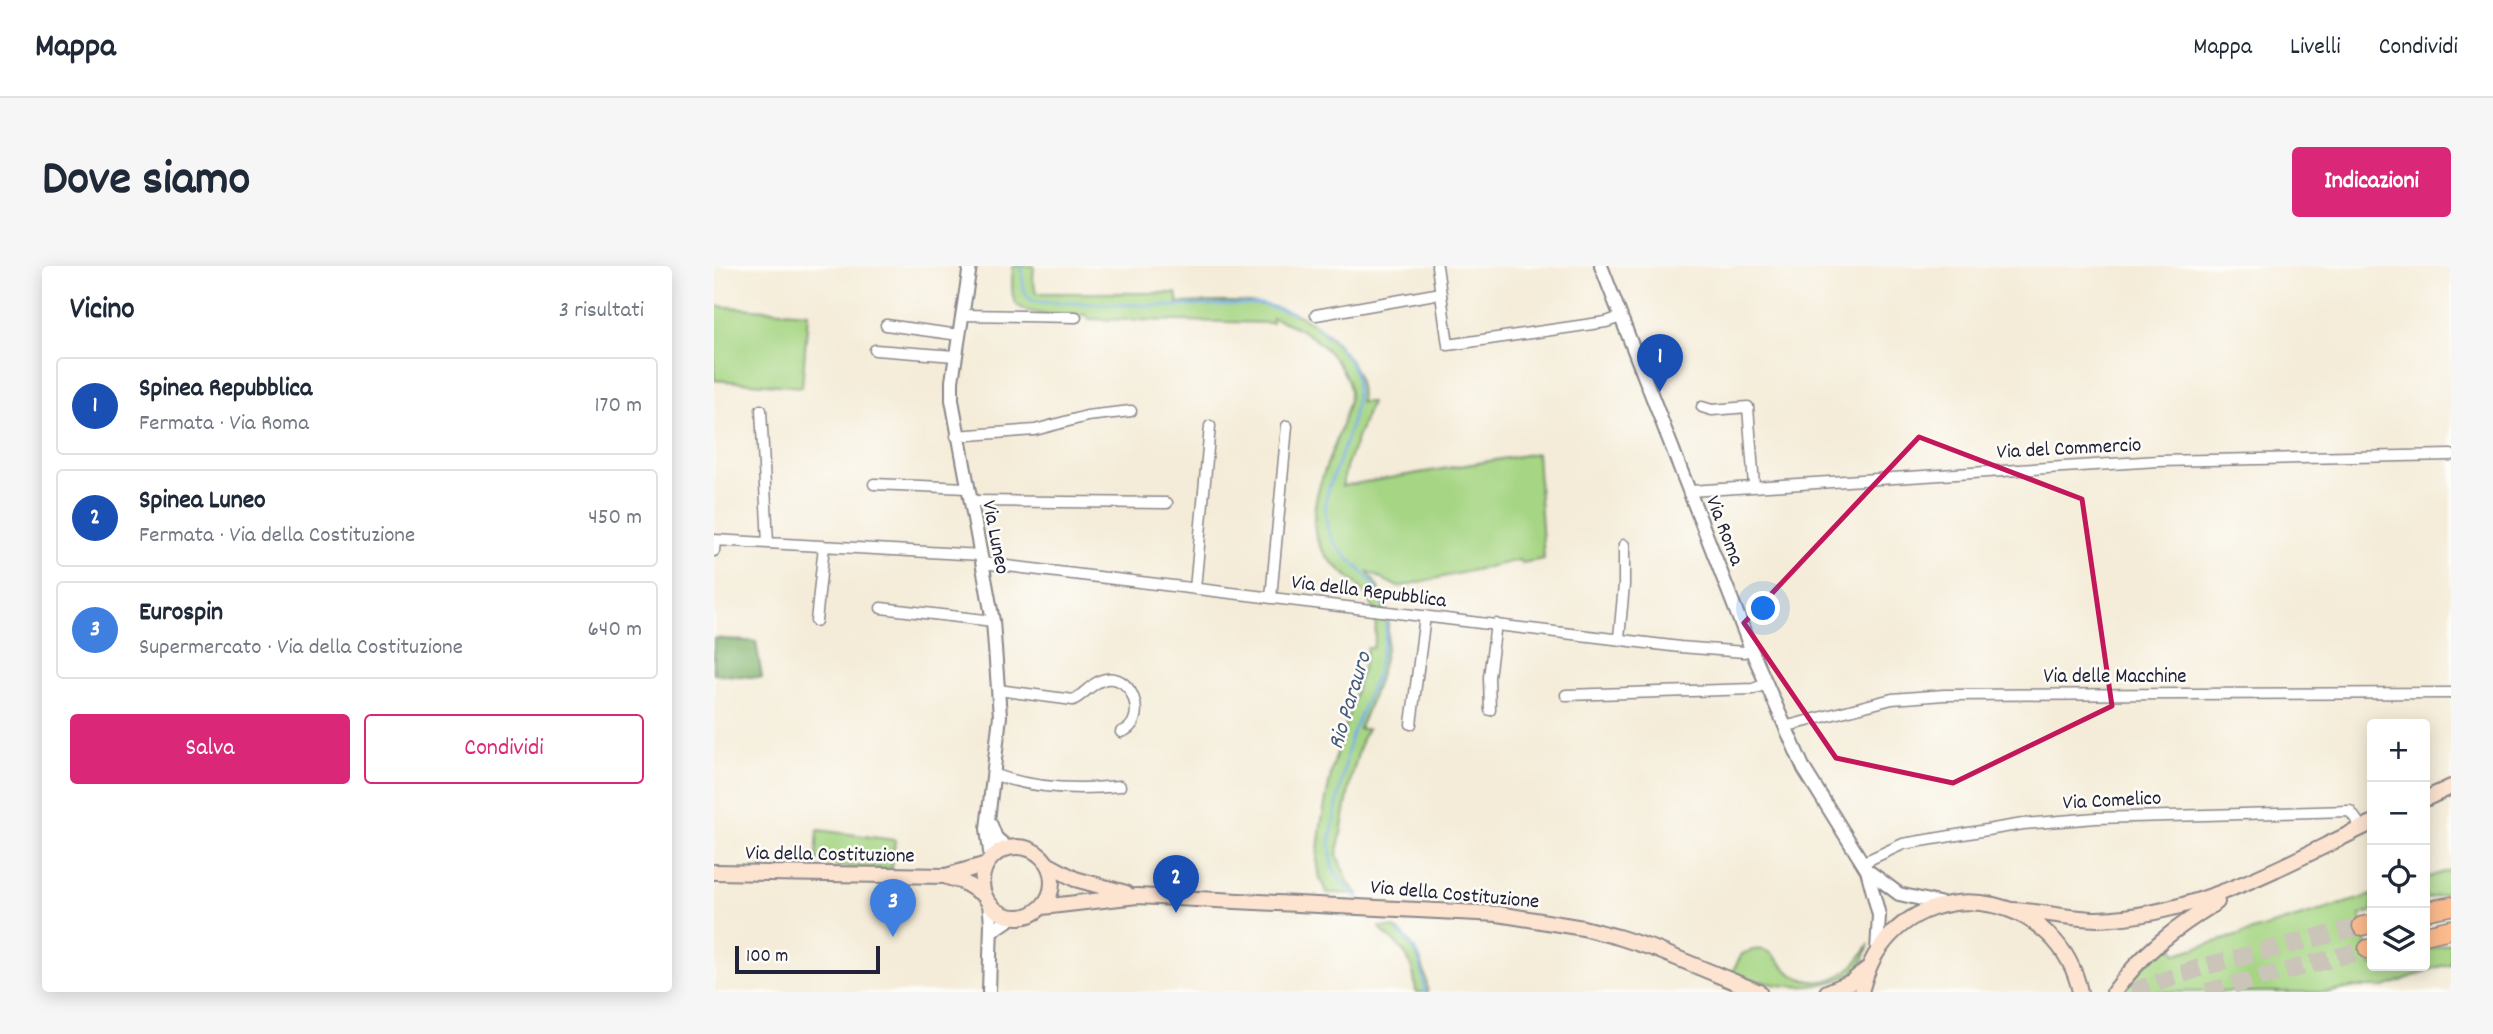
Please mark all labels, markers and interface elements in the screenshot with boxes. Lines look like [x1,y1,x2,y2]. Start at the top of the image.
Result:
text: Mappa [35,25,116,72]
text: Mappa [2193,31,2252,65]
text: Livelli [2290,31,2341,65]
text: Condividi [2379,31,2458,65]
text: Dove siamo [42,147,250,217]
button: Indicazioni [2292,147,2451,217]
text: Vicino [70,290,135,333]
text: 3 risultati [559,295,644,328]
pin: 1 [1637,334,1683,392]
text: Spinea Repubblica [139,371,312,408]
text: 1 [92,390,98,423]
text: 170 m [595,390,642,423]
text: Fermata · Via Roma [139,408,309,441]
street label: Via del Commercio [1996,431,2142,469]
text: Spinea Luneo [139,483,266,520]
street label: Via Roma [1696,492,1751,571]
street label: Via Luneo [972,498,1016,577]
text: 2 [90,502,100,535]
text: 450 m [588,502,642,535]
text: Fermata · Via della Costituzione [139,520,415,553]
street label: Via della Repubblica [1289,569,1449,618]
your location [1746,591,1780,625]
text: Eurospin [139,595,223,632]
text: 3 [90,614,100,647]
text: 640 m [588,614,642,647]
text: Supermercato · Via della Costituzione [139,632,463,665]
water label: Rio Parauro [1321,647,1382,754]
street label: Via delle Macchine [2043,663,2187,693]
button: Salva [70,714,350,784]
button: Condividi [364,714,644,784]
map controls [2367,719,2430,971]
button: + [2367,719,2430,782]
button: − [2367,782,2430,845]
street label: Via Comelico [2062,784,2162,820]
street label: Via della Costituzione [745,840,915,872]
button: locate [2367,845,2430,908]
pin: 2 [1153,855,1199,913]
street label: Via della Costituzione [1369,874,1540,918]
pin: 3 [870,879,916,937]
button: layers [2367,908,2430,971]
scale bar [735,943,880,975]
text: 100 m [746,944,788,971]

